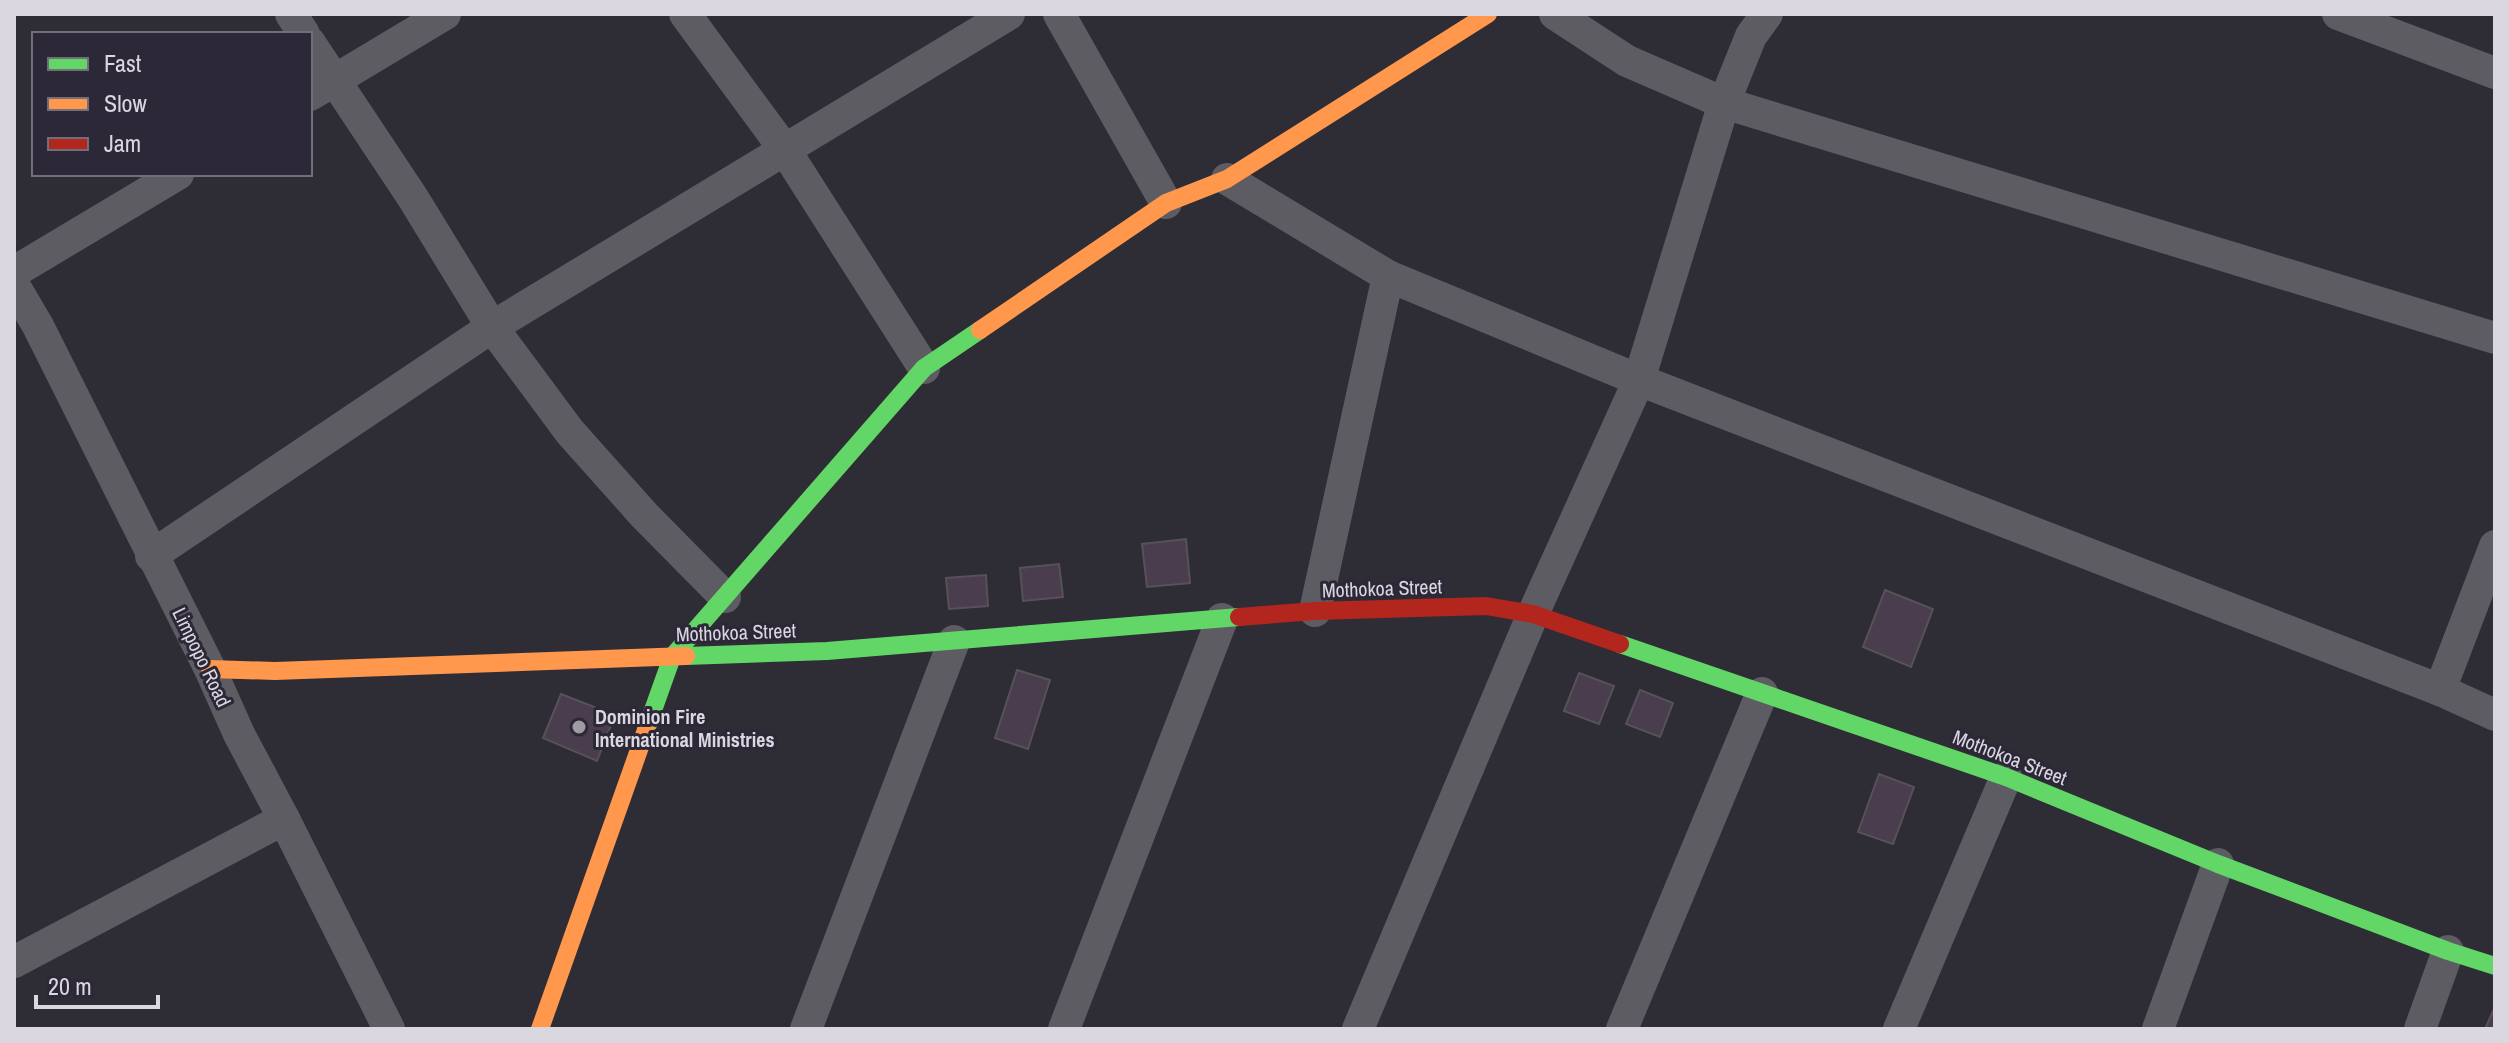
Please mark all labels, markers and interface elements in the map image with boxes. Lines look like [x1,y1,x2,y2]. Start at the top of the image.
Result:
legend [32,32,312,176]
text: Fast [104,47,142,79]
text: Slow [104,87,147,119]
text: Jam [104,127,141,159]
street label: Mothokoa Street [1321,572,1443,604]
street label: Limpopo Road [166,603,238,711]
street label: Mothokoa Street [675,616,797,648]
place label: Dominion Fire International Ministries [595,703,775,753]
marker: Dominion Fire International Ministries [570,718,588,736]
street label: Mothokoa Street [1949,723,2071,791]
scale bar [36,959,158,1009]
text: 20 m [48,970,92,1002]

